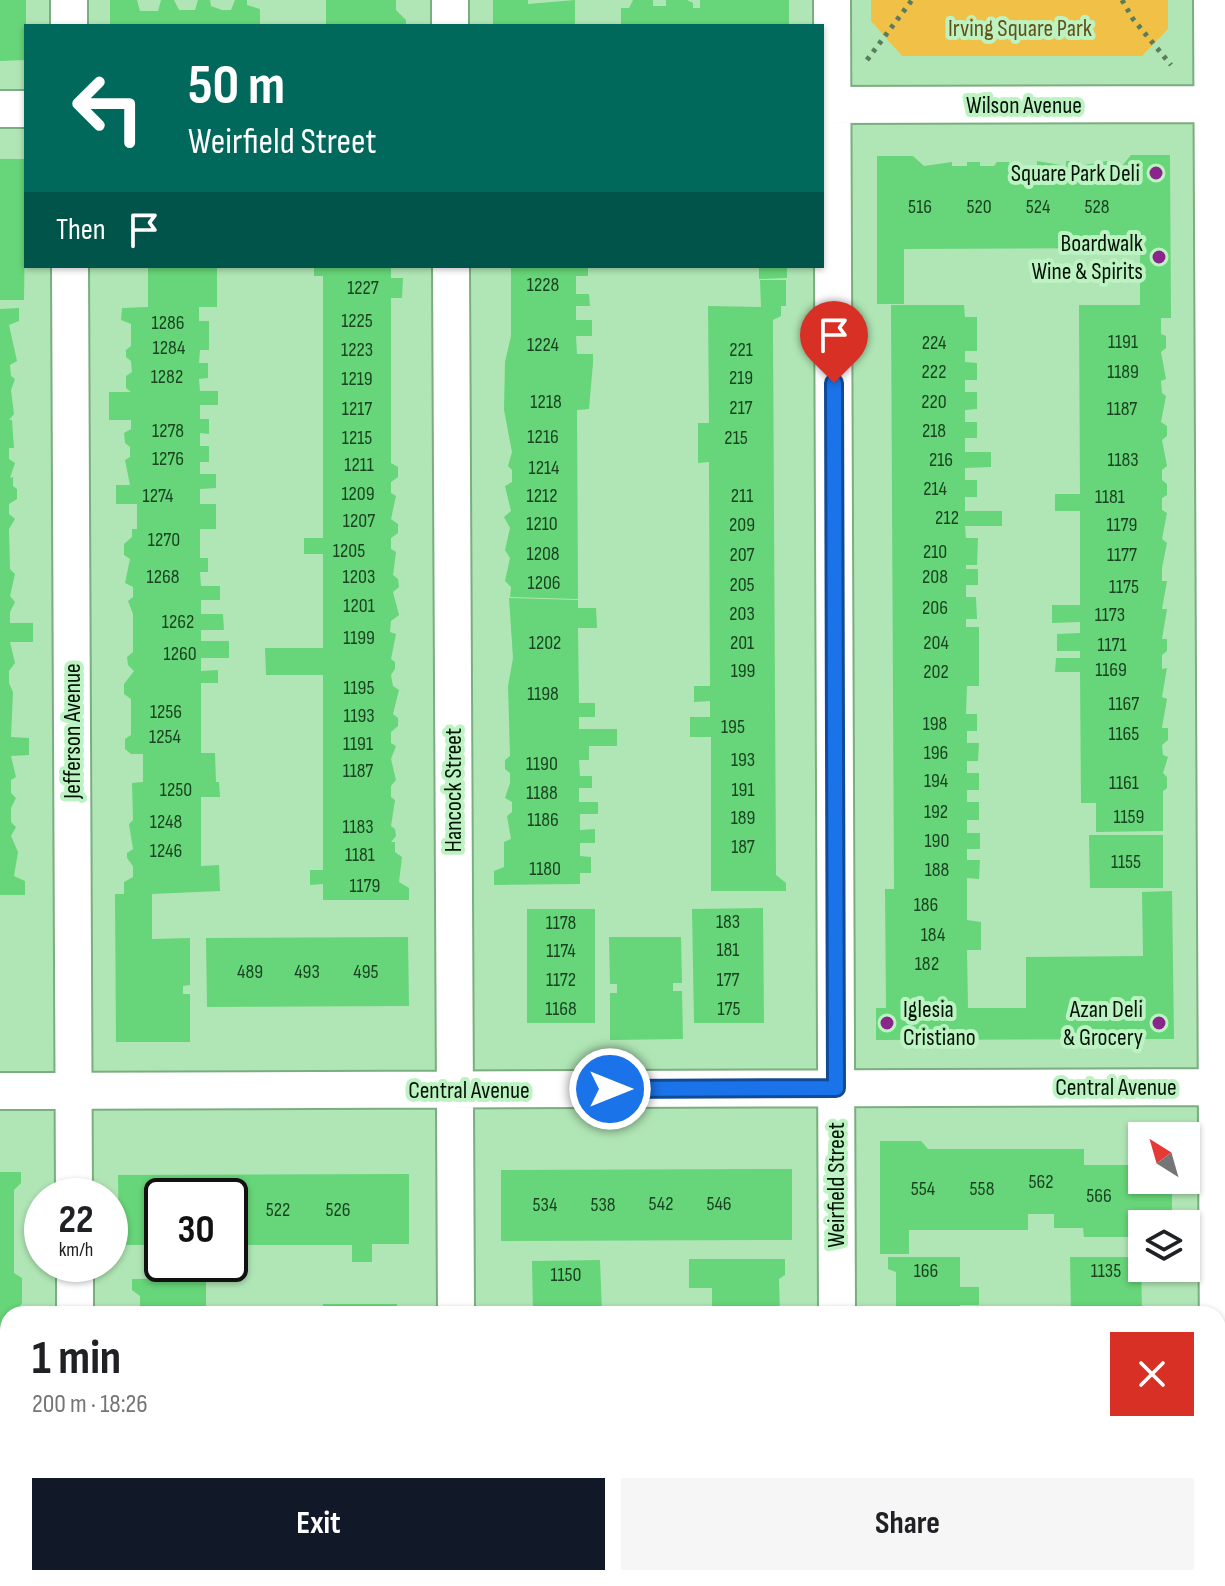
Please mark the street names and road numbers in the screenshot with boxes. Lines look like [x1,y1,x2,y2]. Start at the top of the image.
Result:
street label: Wilson Avenue [966,91,1082,120]
street label: Jefferson Avenue [58,663,87,800]
street label: Hancock Street [439,728,468,852]
street label: Central Avenue [1055,1073,1177,1102]
street label: Central Avenue [408,1076,530,1105]
street label: Weirfield Street [822,1122,851,1248]

